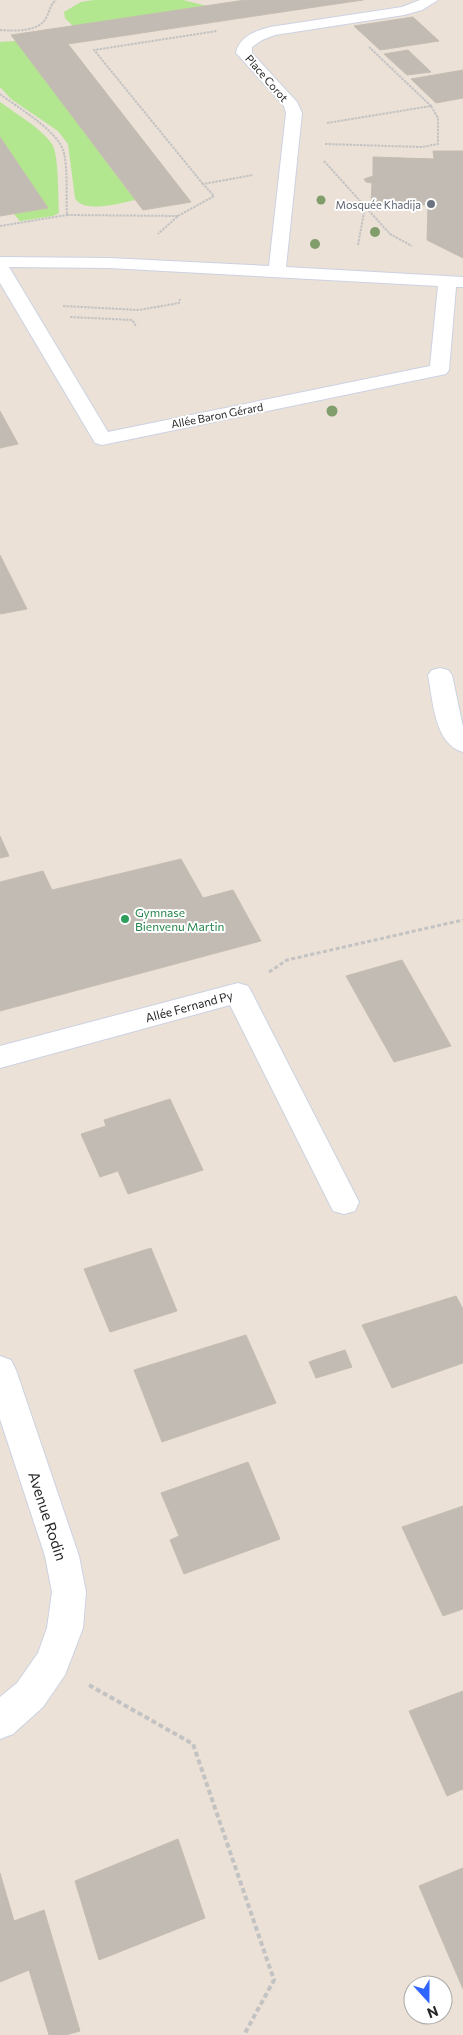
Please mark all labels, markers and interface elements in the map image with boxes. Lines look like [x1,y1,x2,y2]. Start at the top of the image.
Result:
street label: Place Corot [243,52,291,105]
place label: Mosquée Khadija [336,198,421,211]
marker: Mosquée Khadija [425,198,437,210]
street label: Allée Baron Gérard [170,400,264,430]
place label: Gymnase Bienvenu Martin [135,905,224,933]
marker: Gymnase Bienvenu Martin [119,913,131,925]
street label: Allée Fernand Py [144,988,234,1024]
street label: Avenue Rodin [25,1469,71,1563]
north arrow [403,1975,453,2025]
text: N [425,2003,441,2022]

